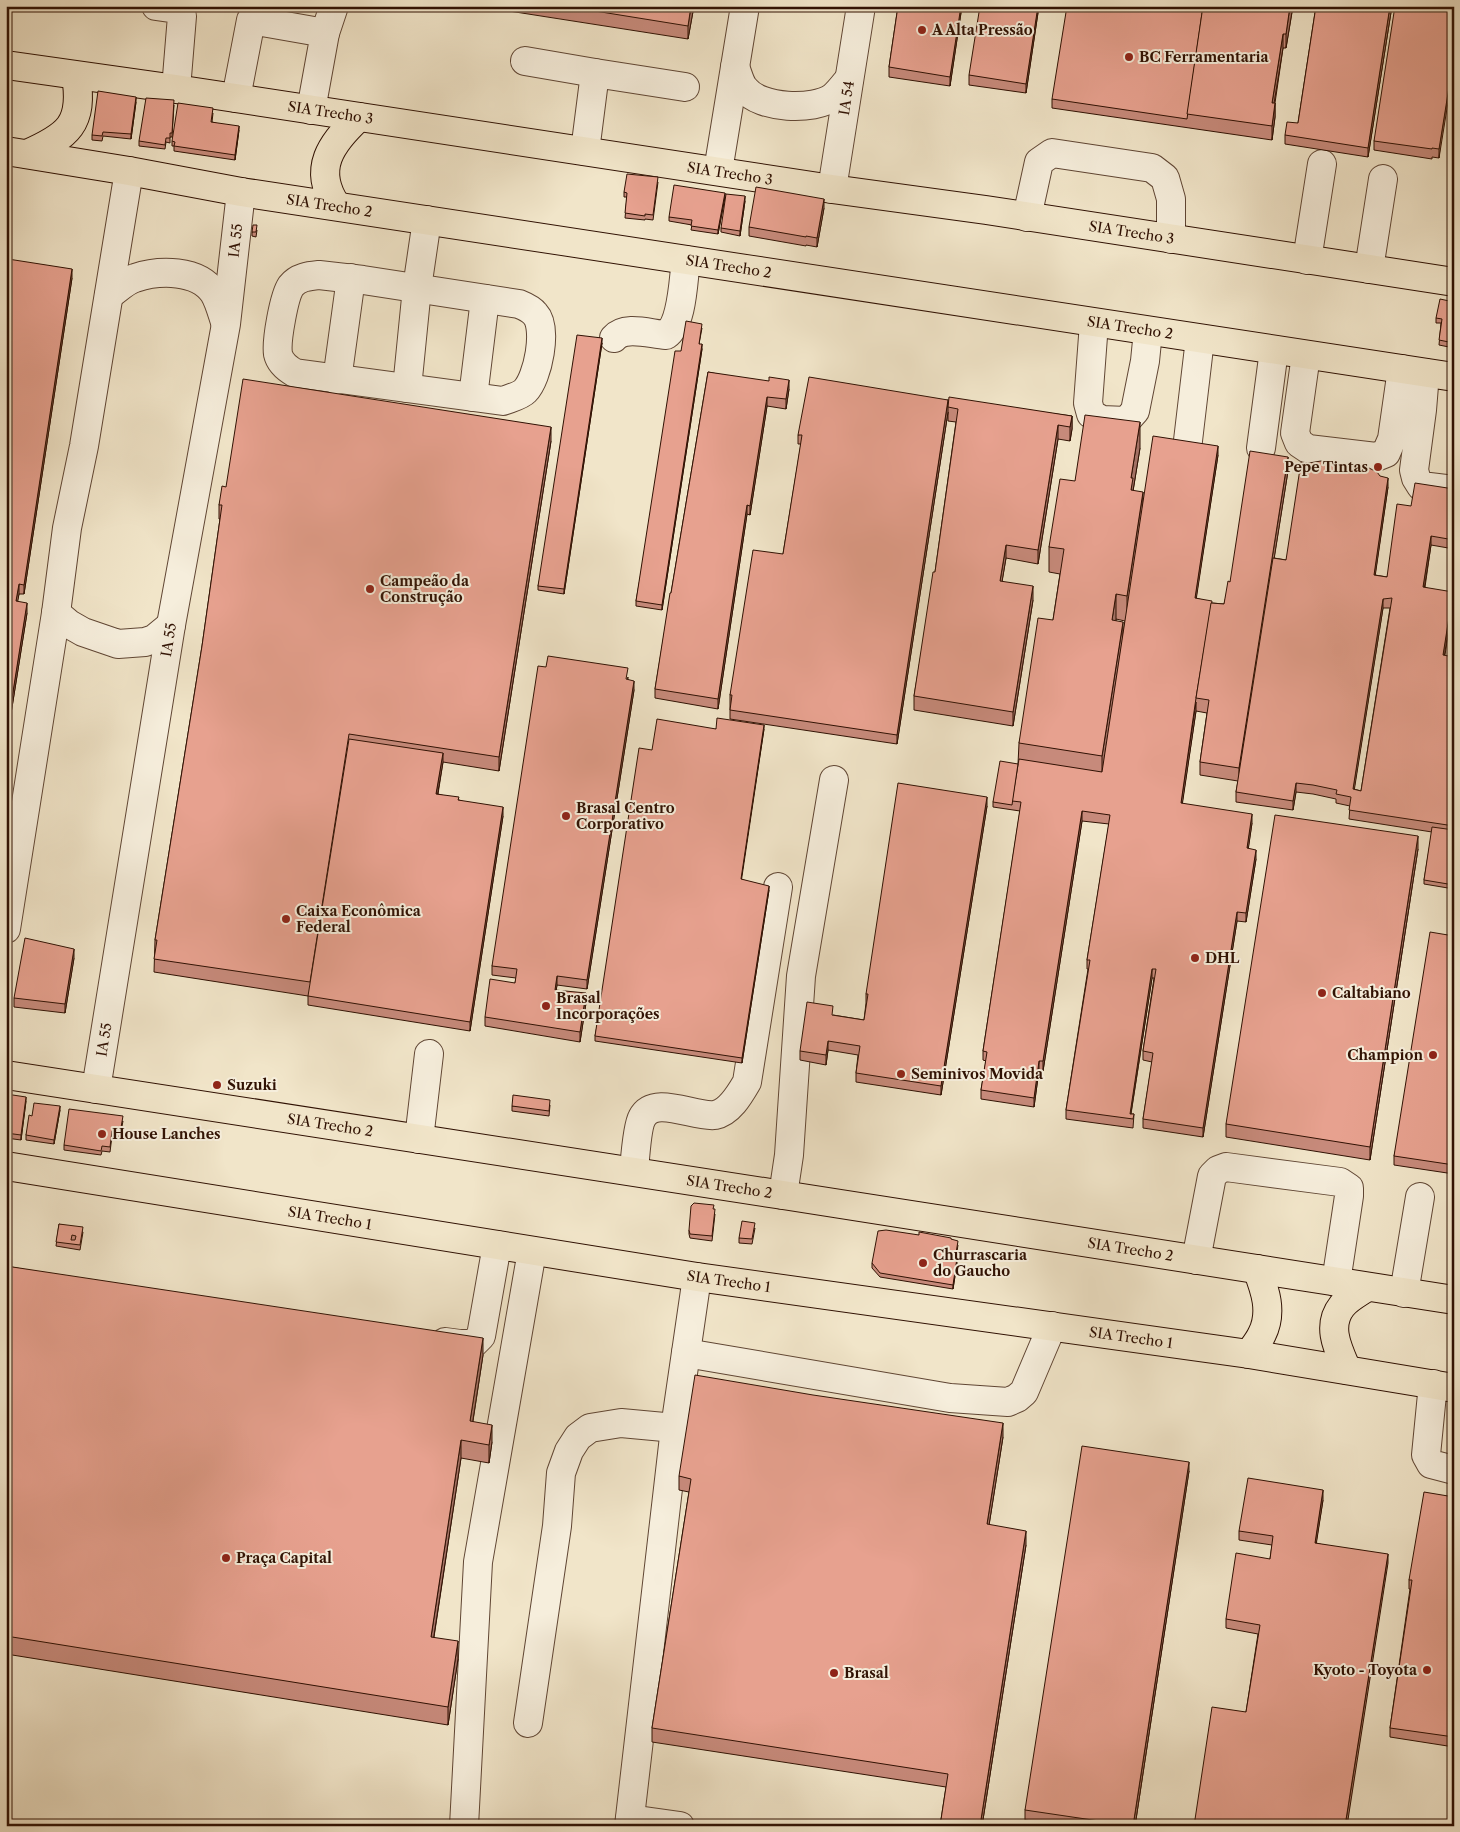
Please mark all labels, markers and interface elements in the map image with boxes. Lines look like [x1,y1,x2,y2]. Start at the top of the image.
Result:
place label: A Alta Pressão [931,21,1033,39]
marker: A Alta Pressão [916,24,928,36]
place label: BC Ferramentaria [1139,48,1270,66]
marker: BC Ferramentaria [1123,51,1135,63]
street label: IA 54 [835,80,858,117]
street label: SIA Trecho 3 [287,97,375,128]
street label: SIA Trecho 3 [686,158,774,189]
street label: SIA Trecho 2 [285,190,374,221]
street label: SIA Trecho 3 [1088,217,1176,248]
street label: IA 55 [225,223,246,258]
street label: SIA Trecho 2 [685,251,773,282]
street label: SIA Trecho 2 [1086,312,1174,343]
place label: Pepe Tintas [1284,458,1368,476]
marker: Pepe Tintas [1372,461,1384,473]
place label: Campeão da Construção [380,572,470,606]
marker: Campeão da Construção [364,583,376,595]
street label: IA 55 [157,622,180,658]
place label: Brasal Centro Corporativo [576,799,675,833]
marker: Brasal Centro Corporativo [560,810,572,822]
place label: Caixa Econômica Federal [296,902,422,936]
marker: Caixa Econômica Federal [280,913,292,925]
place label: DHL [1205,949,1240,967]
marker: DHL [1189,952,1201,964]
place label: Caltabiano [1332,984,1411,1002]
marker: Caltabiano [1316,987,1328,999]
place label: Brasal Incorporações [556,989,660,1023]
marker: Brasal Incorporações [540,1000,552,1012]
street label: IA 55 [92,1021,116,1058]
place label: Champion [1347,1046,1423,1064]
marker: Champion [1427,1049,1439,1061]
place label: Seminivos Movida [911,1065,1044,1083]
marker: Seminivos Movida [895,1068,907,1080]
place label: Suzuki [227,1076,277,1094]
marker: Suzuki [211,1079,223,1091]
street label: SIA Trecho 2 [286,1110,374,1141]
place label: House Lanches [112,1125,221,1143]
marker: House Lanches [96,1128,108,1140]
street label: SIA Trecho 2 [685,1171,774,1202]
street label: SIA Trecho 1 [287,1202,373,1234]
street label: SIA Trecho 2 [1086,1234,1175,1265]
place label: Churrascaria do Gaucho [933,1246,1028,1280]
marker: Churrascaria do Gaucho [917,1257,929,1269]
street label: SIA Trecho 1 [686,1267,772,1296]
street label: SIA Trecho 1 [1088,1323,1174,1352]
place label: Praça Capital [236,1549,332,1567]
marker: Praça Capital [220,1552,232,1564]
place label: Kyoto - Toyota [1313,1661,1418,1679]
place label: Brasal [844,1664,889,1682]
marker: Kyoto - Toyota [1421,1664,1433,1676]
marker: Brasal [828,1667,840,1679]

